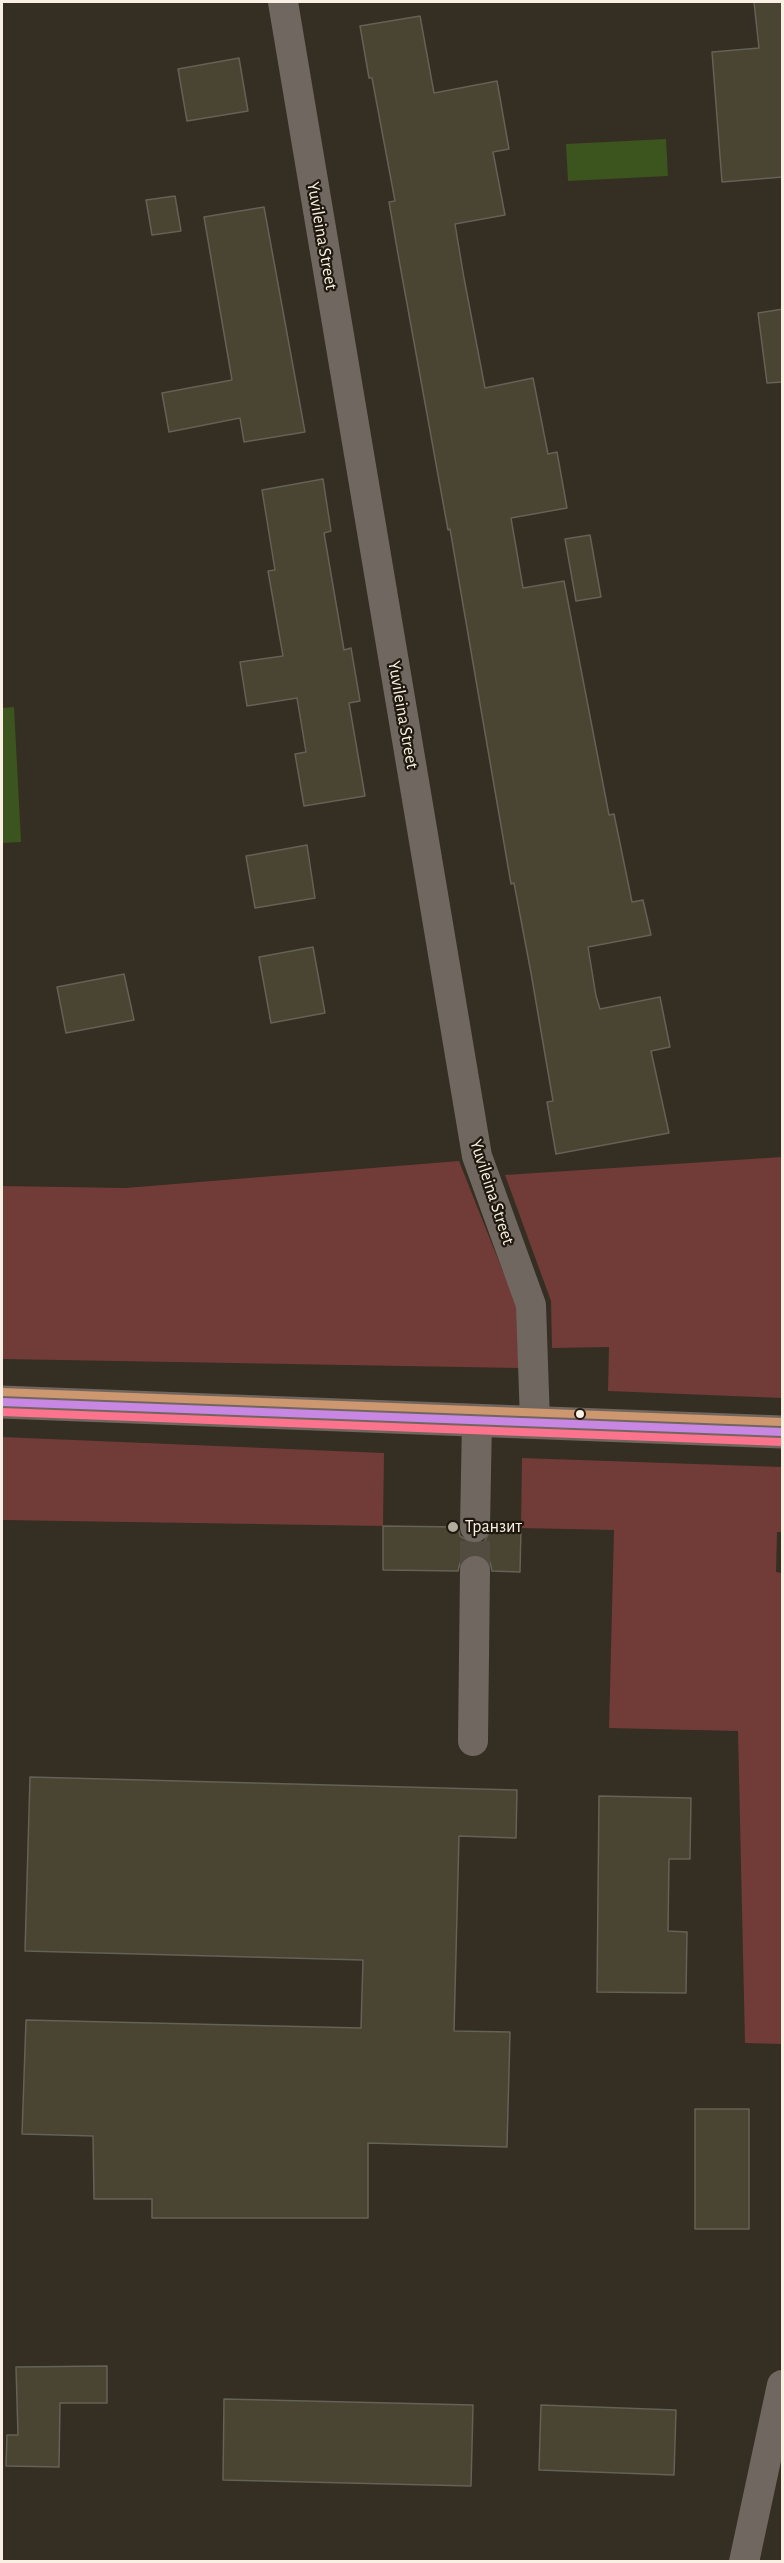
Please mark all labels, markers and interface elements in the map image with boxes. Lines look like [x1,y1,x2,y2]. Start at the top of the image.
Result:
street label: Yuvileina Street [302,180,342,292]
street label: Yuvileina Street [383,659,423,771]
street label: Yuvileina Street [465,1137,519,1247]
unlabelled marker [574,1408,586,1420]
place label: Транзит [465,1516,522,1538]
marker: Транзит [446,1520,460,1534]

